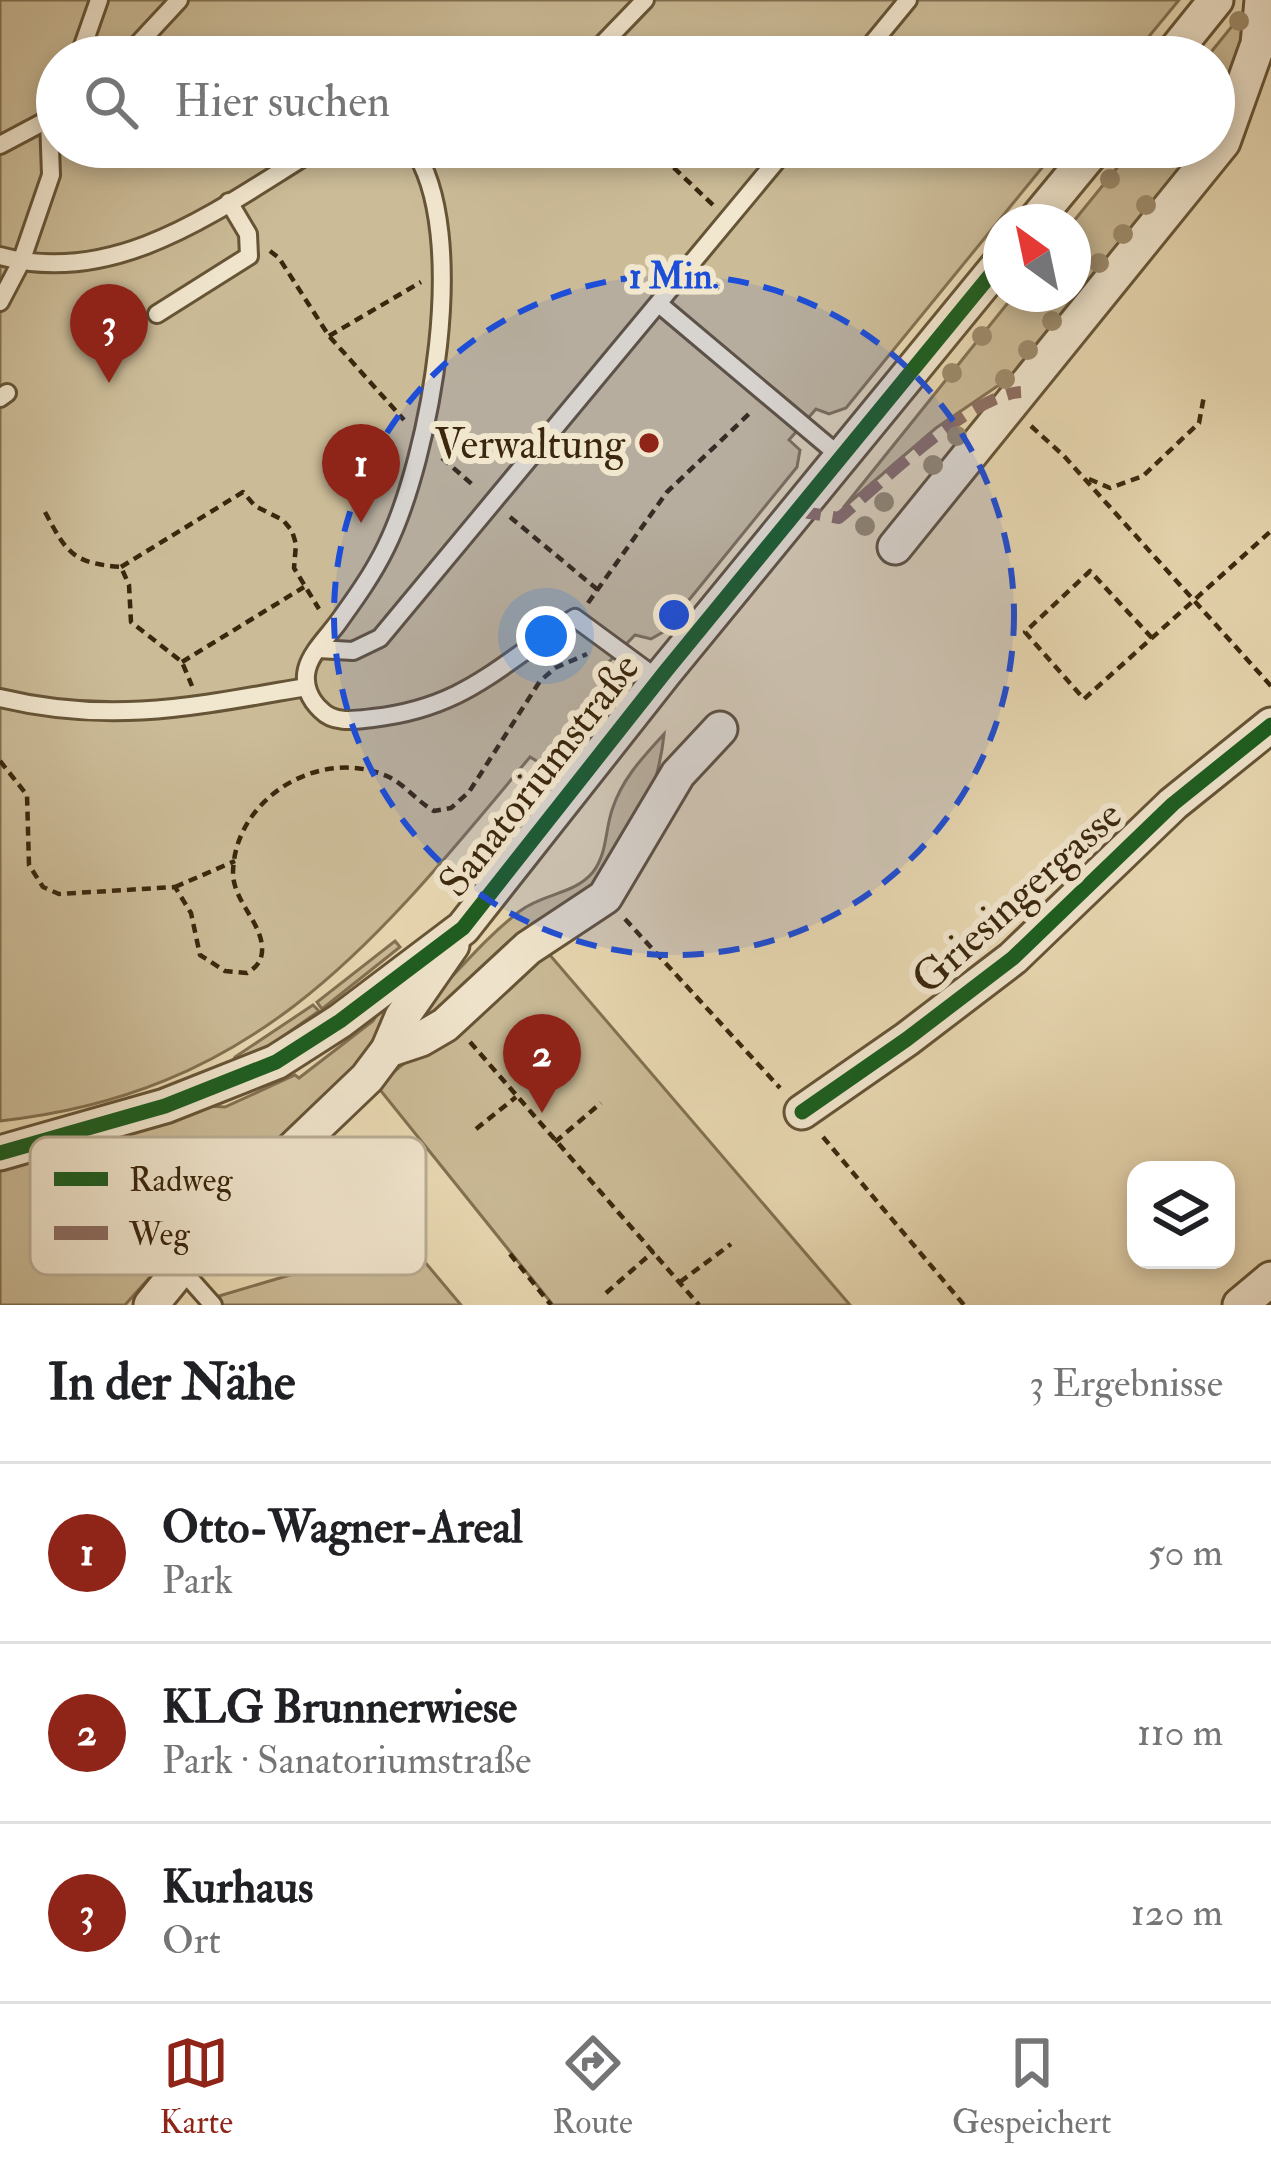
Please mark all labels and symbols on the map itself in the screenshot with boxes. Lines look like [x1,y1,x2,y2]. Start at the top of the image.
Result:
north arrow [983,204,1091,312]
text: 1 Min. [629,254,719,299]
pin: 3 [70,284,148,383]
place label: Verwaltung [434,419,626,471]
pin: 1 [322,424,400,523]
marker: Verwaltung [636,430,662,456]
centre of rings [653,594,695,636]
your location [516,606,576,666]
street label: Sanatoriumstraße [428,643,651,908]
street label: Griesingergasse [902,790,1133,1005]
pin: 2 [503,1014,581,1113]
legend [30,1137,426,1275]
text: Radweg [129,1160,233,1201]
text: Weg [128,1214,190,1255]

